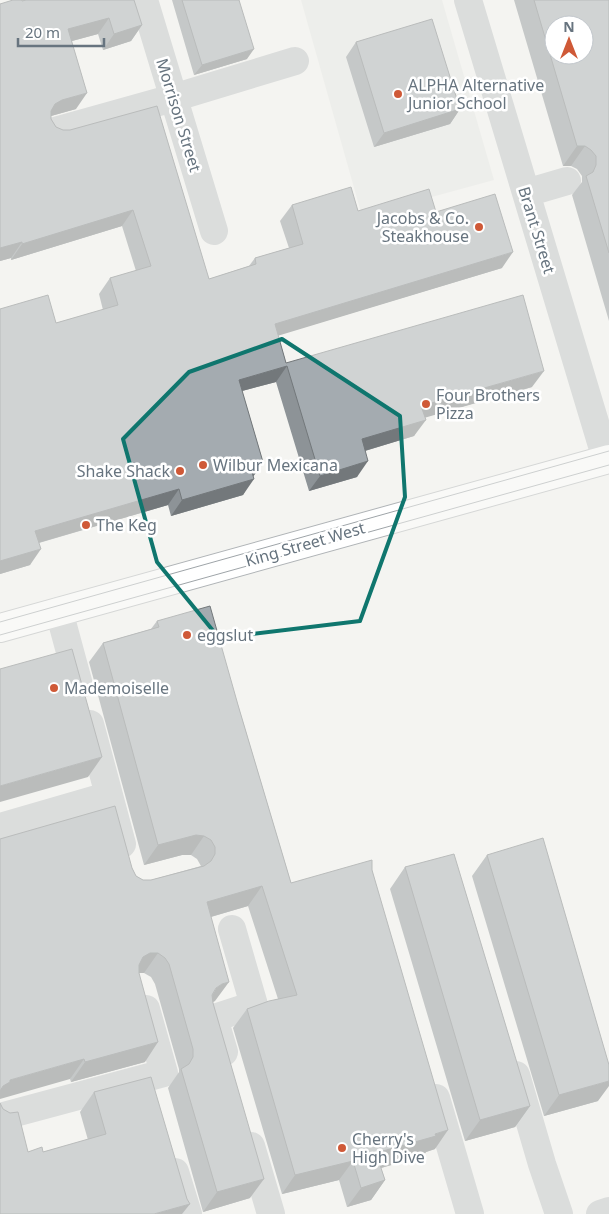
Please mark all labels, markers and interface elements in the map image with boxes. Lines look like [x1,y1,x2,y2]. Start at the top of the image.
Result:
scale bar [18,15,104,47]
north arrow [544,15,594,65]
text: N [563,17,575,36]
text: 20 m [25,22,60,42]
street label: Morrison Street [151,56,207,175]
place label: ALPHA Alternative Junior School [406,74,544,114]
marker: ALPHA Alternative Junior School [392,88,404,100]
street label: Brant Street [513,184,561,277]
place label: Jacobs & Co. Steakhouse [375,207,469,247]
marker: Jacobs & Co. Steakhouse [473,221,485,233]
place label: Four Brothers Pizza [436,384,540,424]
marker: Four Brothers Pizza [420,398,432,410]
place label: Wilbur Mexicana [213,454,338,476]
marker: Wilbur Mexicana [197,459,209,471]
place label: Shake Shack [77,460,170,482]
marker: Shake Shack [174,465,186,477]
place label: The Keg [96,514,157,536]
street label: King Street West [242,516,368,572]
marker: The Keg [80,519,92,531]
place label: eggslut [197,624,253,646]
marker: eggslut [181,629,193,641]
place label: Mademoiselle [64,677,169,699]
marker: Mademoiselle [48,682,60,694]
place label: Cherry's High Dive [352,1128,425,1168]
marker: Cherry's High Dive [336,1142,348,1154]

